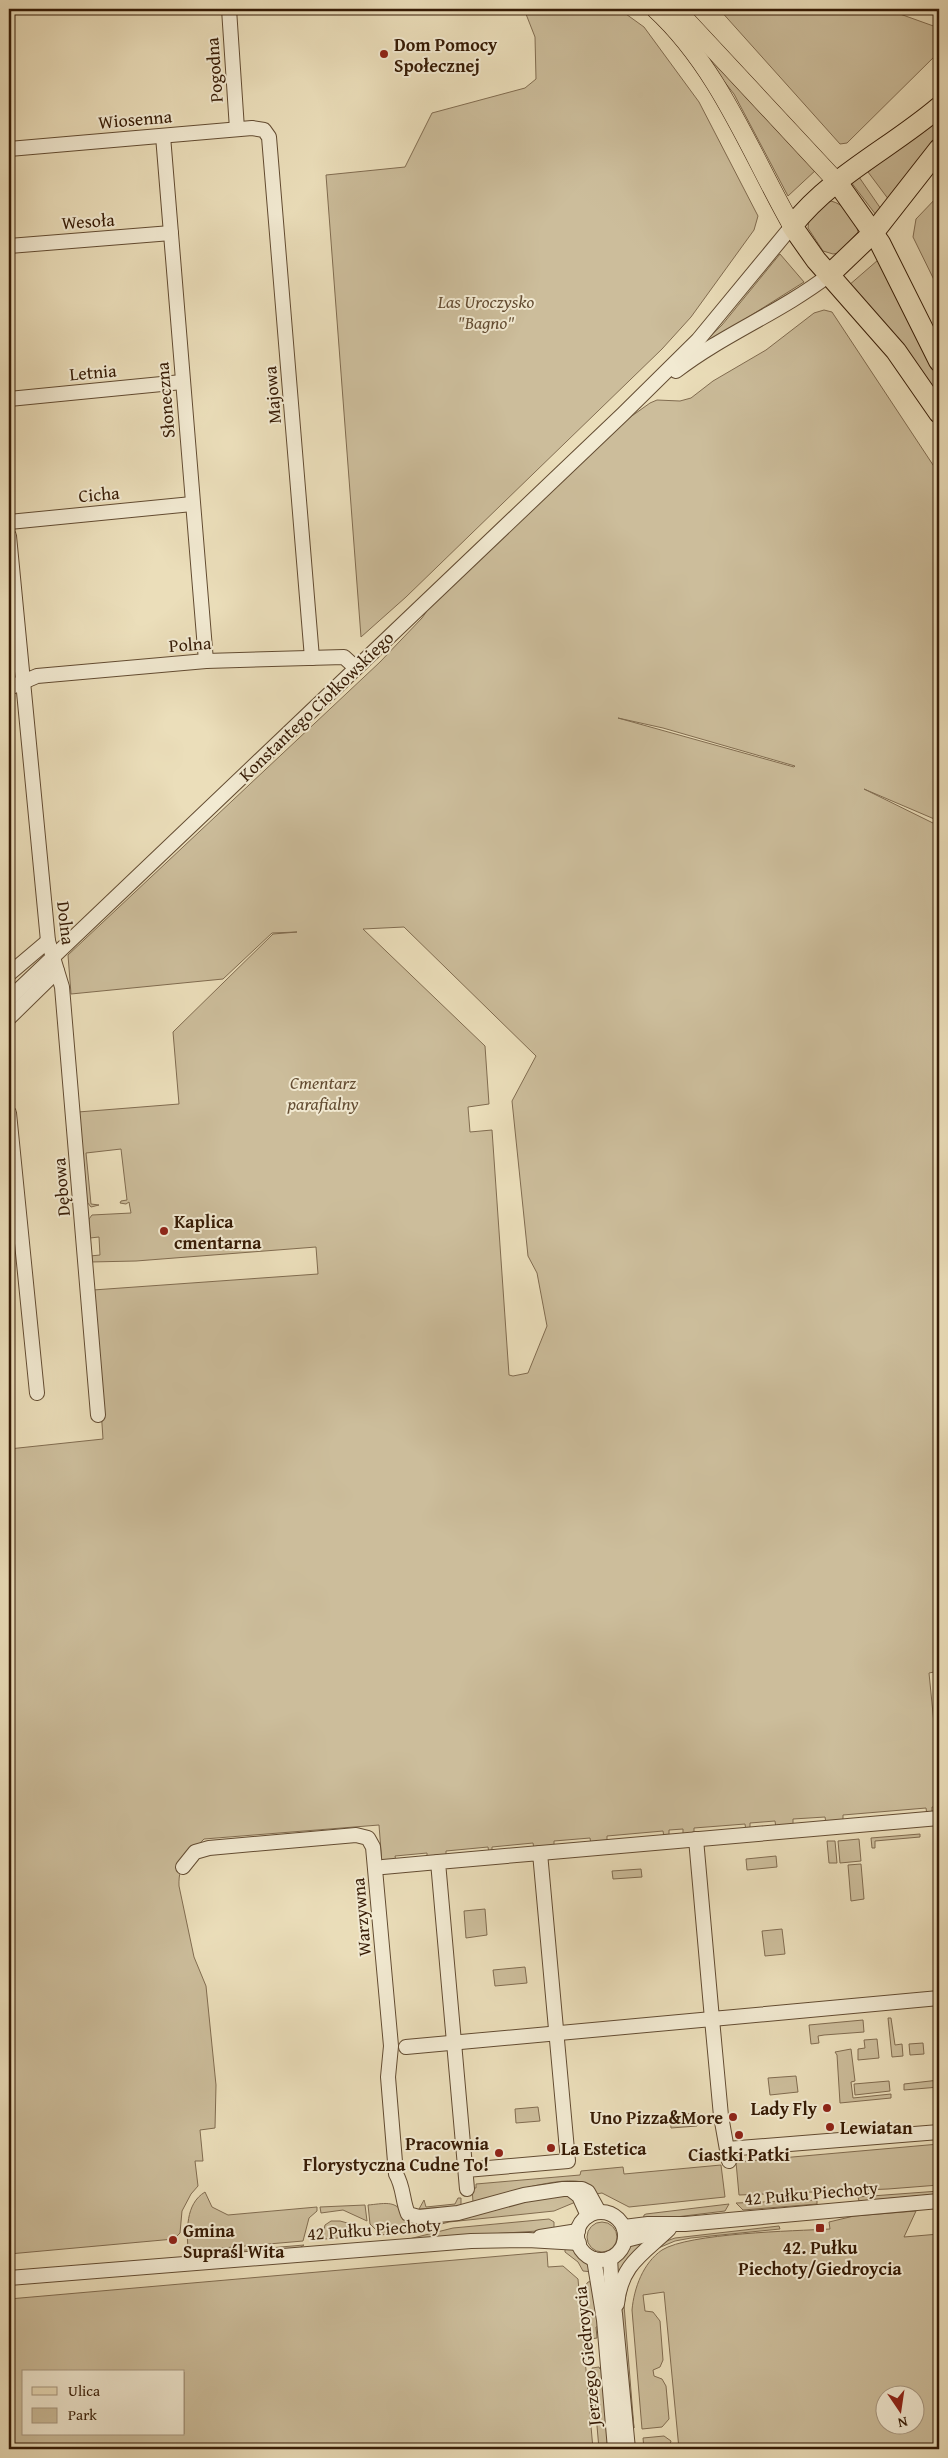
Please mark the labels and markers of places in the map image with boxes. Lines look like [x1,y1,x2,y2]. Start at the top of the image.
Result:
place label: Dom Pomocy Społecznej [394,31,498,79]
marker: Dom Pomocy Społecznej [378,48,390,60]
place label: Kaplica cmentarna [174,1208,262,1256]
marker: Kaplica cmentarna [158,1225,170,1237]
place label: Lady Fly [751,2095,818,2122]
marker: Lady Fly [821,2102,833,2114]
place label: Uno Pizza&More [590,2104,723,2131]
marker: Uno Pizza&More [727,2111,739,2123]
place label: Lewiatan [840,2114,913,2141]
marker: Lewiatan [824,2121,836,2133]
marker: Ciastki Patki [733,2129,745,2141]
place label: Pracownia Florystyczna Cudne To! [303,2130,490,2178]
place label: La Estetica [561,2135,647,2162]
place label: Ciastki Patki [688,2141,790,2168]
marker: La Estetica [545,2142,557,2154]
marker: Pracownia Florystyczna Cudne To! [493,2147,505,2159]
place label: Gmina Supraśl Wita [183,2217,285,2265]
marker: 42. Pułku Piechoty/Giedroycia [814,2222,826,2234]
marker: Gmina Supraśl Wita [167,2234,179,2246]
place label: 42. Pułku Piechoty/Giedroycia [738,2234,902,2282]

